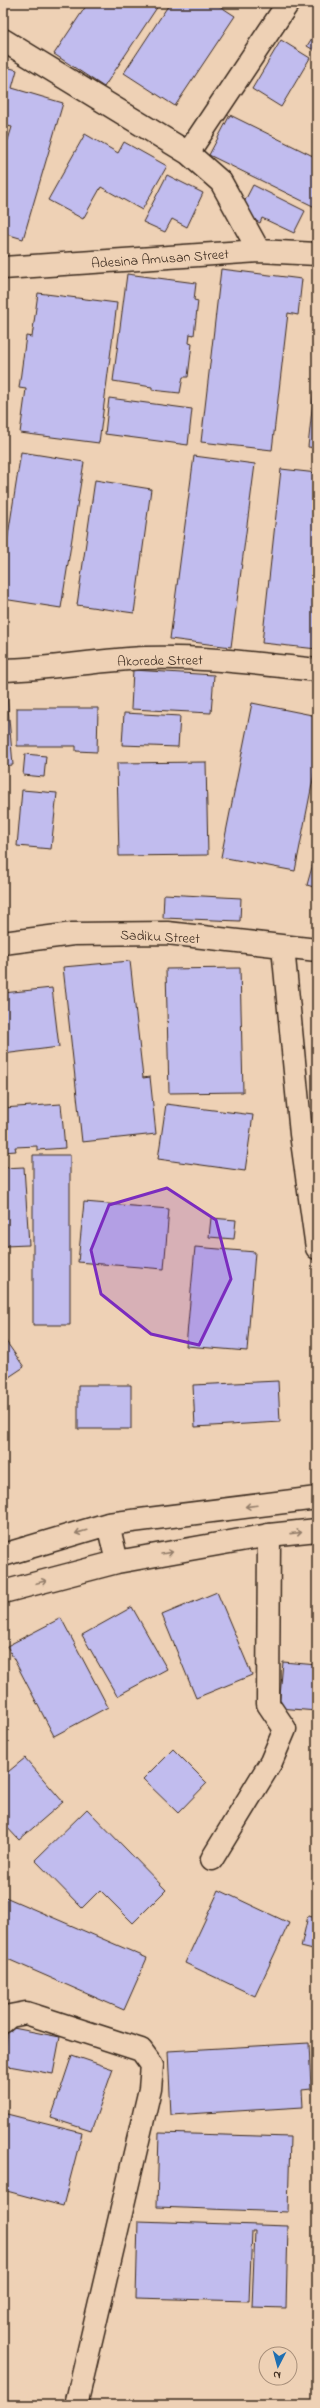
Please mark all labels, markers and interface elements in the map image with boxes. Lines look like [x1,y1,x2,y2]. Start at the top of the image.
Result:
street label: Adesina Amusan Street [90,244,230,275]
street label: Akorede Street [117,650,203,673]
street label: Sadiku Street [120,925,201,950]
one-way arrow [244,1502,257,1510]
one-way arrow [75,1529,88,1536]
one-way arrow [289,1529,302,1536]
one-way arrow [160,1549,173,1557]
one-way arrow [34,1578,47,1585]
north arrow [258,2346,298,2386]
text: N [273,2367,282,2383]

